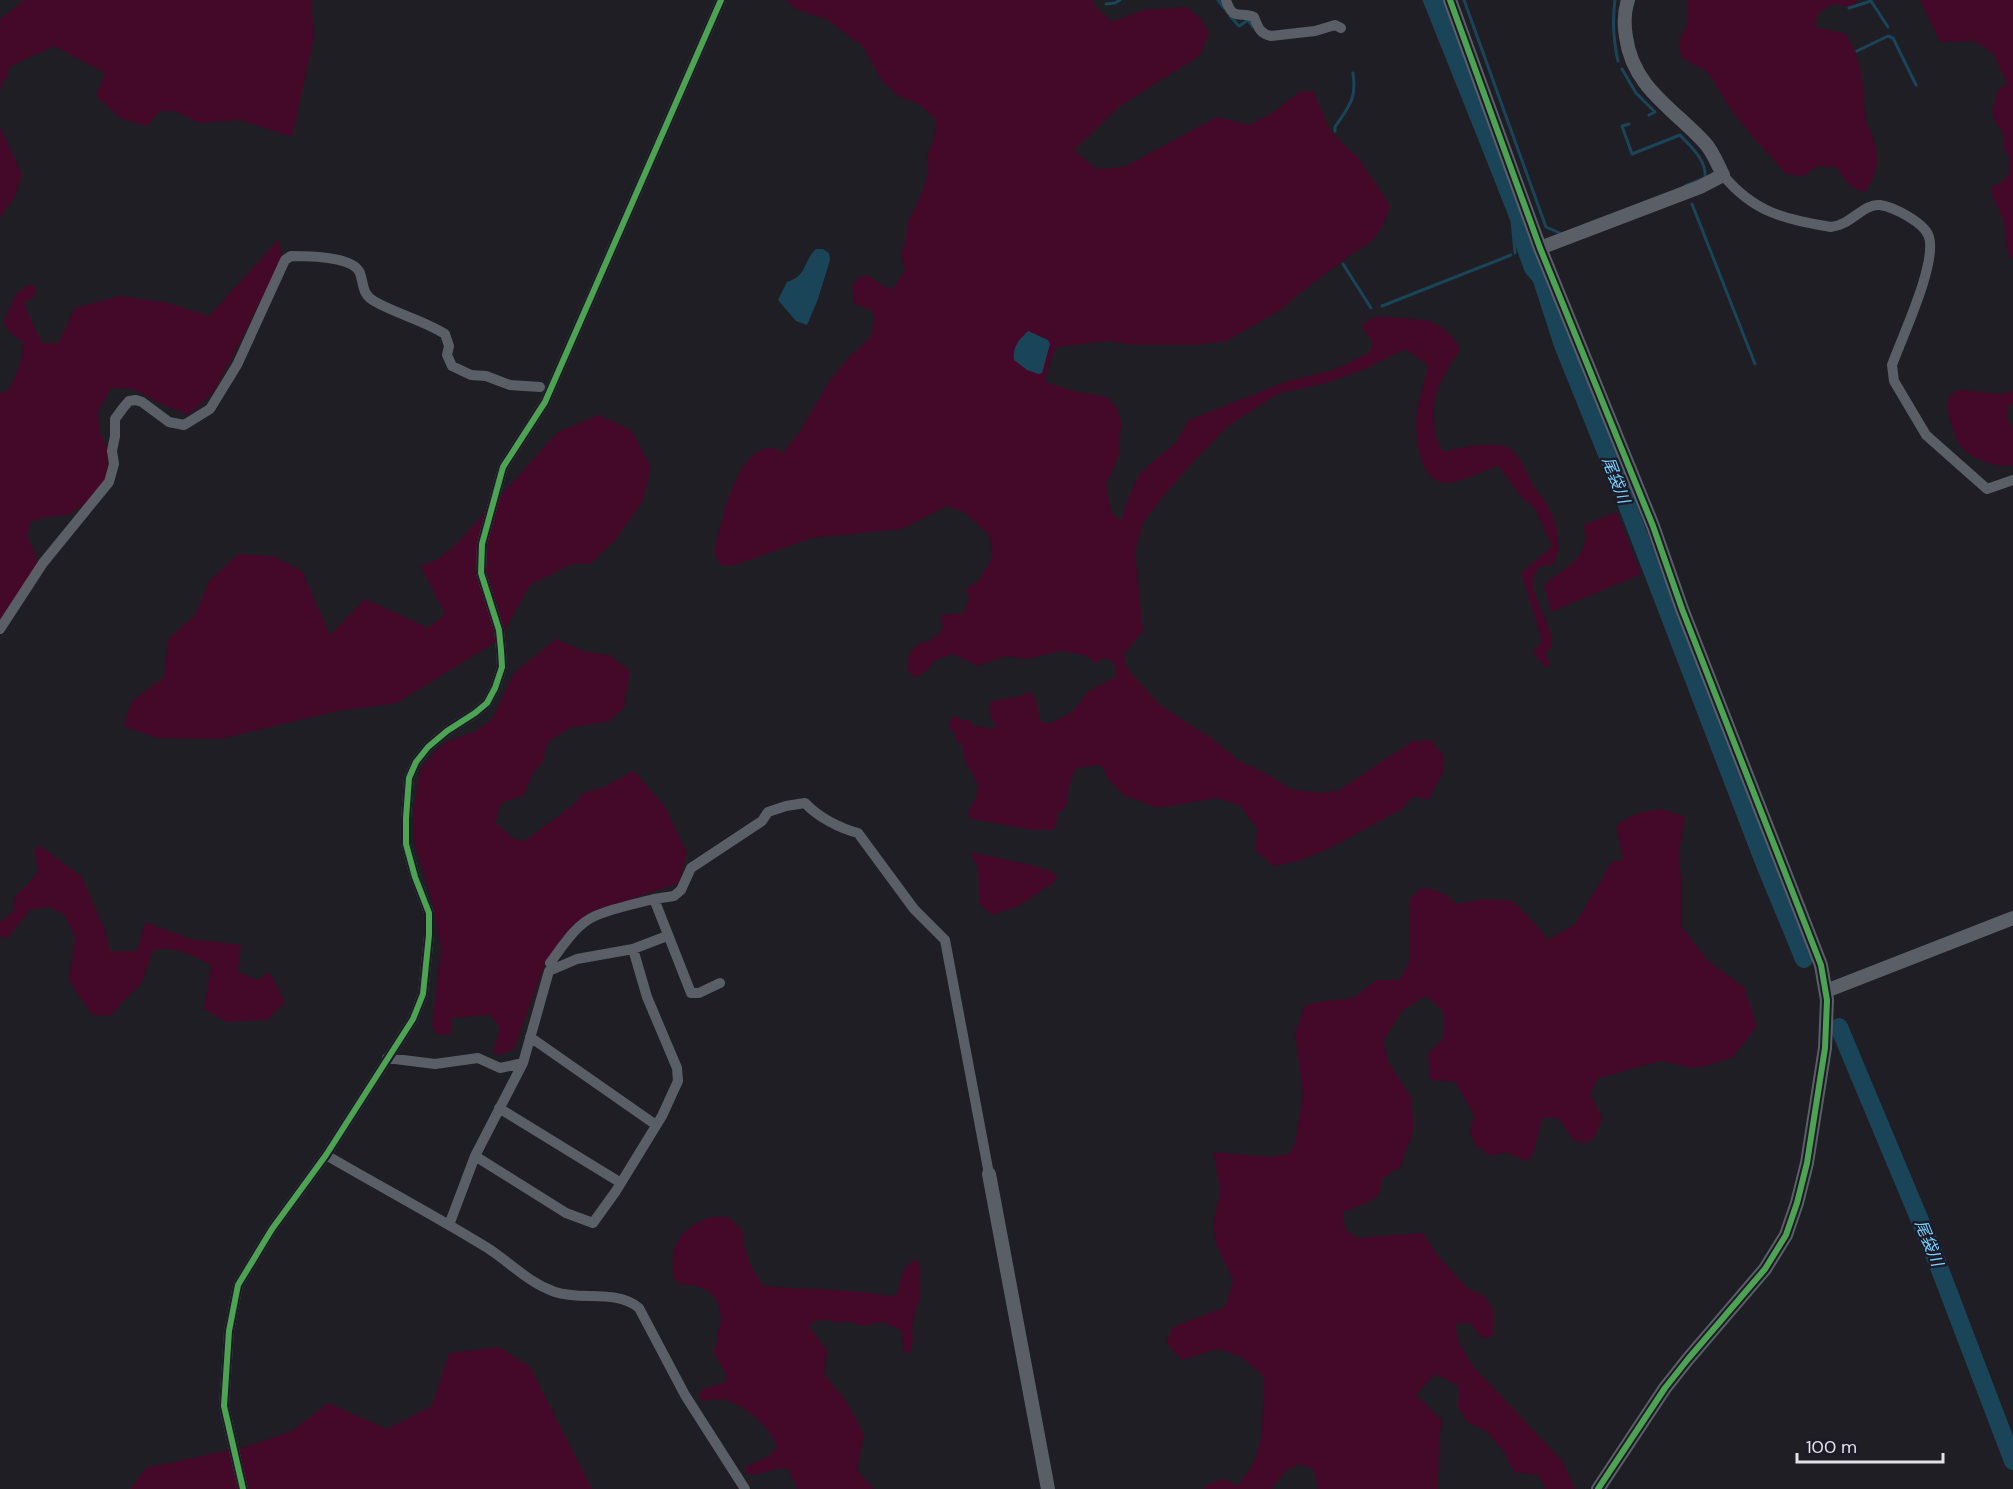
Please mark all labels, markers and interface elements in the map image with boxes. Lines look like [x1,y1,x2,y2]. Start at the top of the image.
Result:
water label: 尾袋川 [1598,454,1635,508]
water label: 尾袋川 [1910,1217,1948,1271]
scale bar [1797,1426,1942,1464]
text: 100 m [1806,1435,1857,1459]

